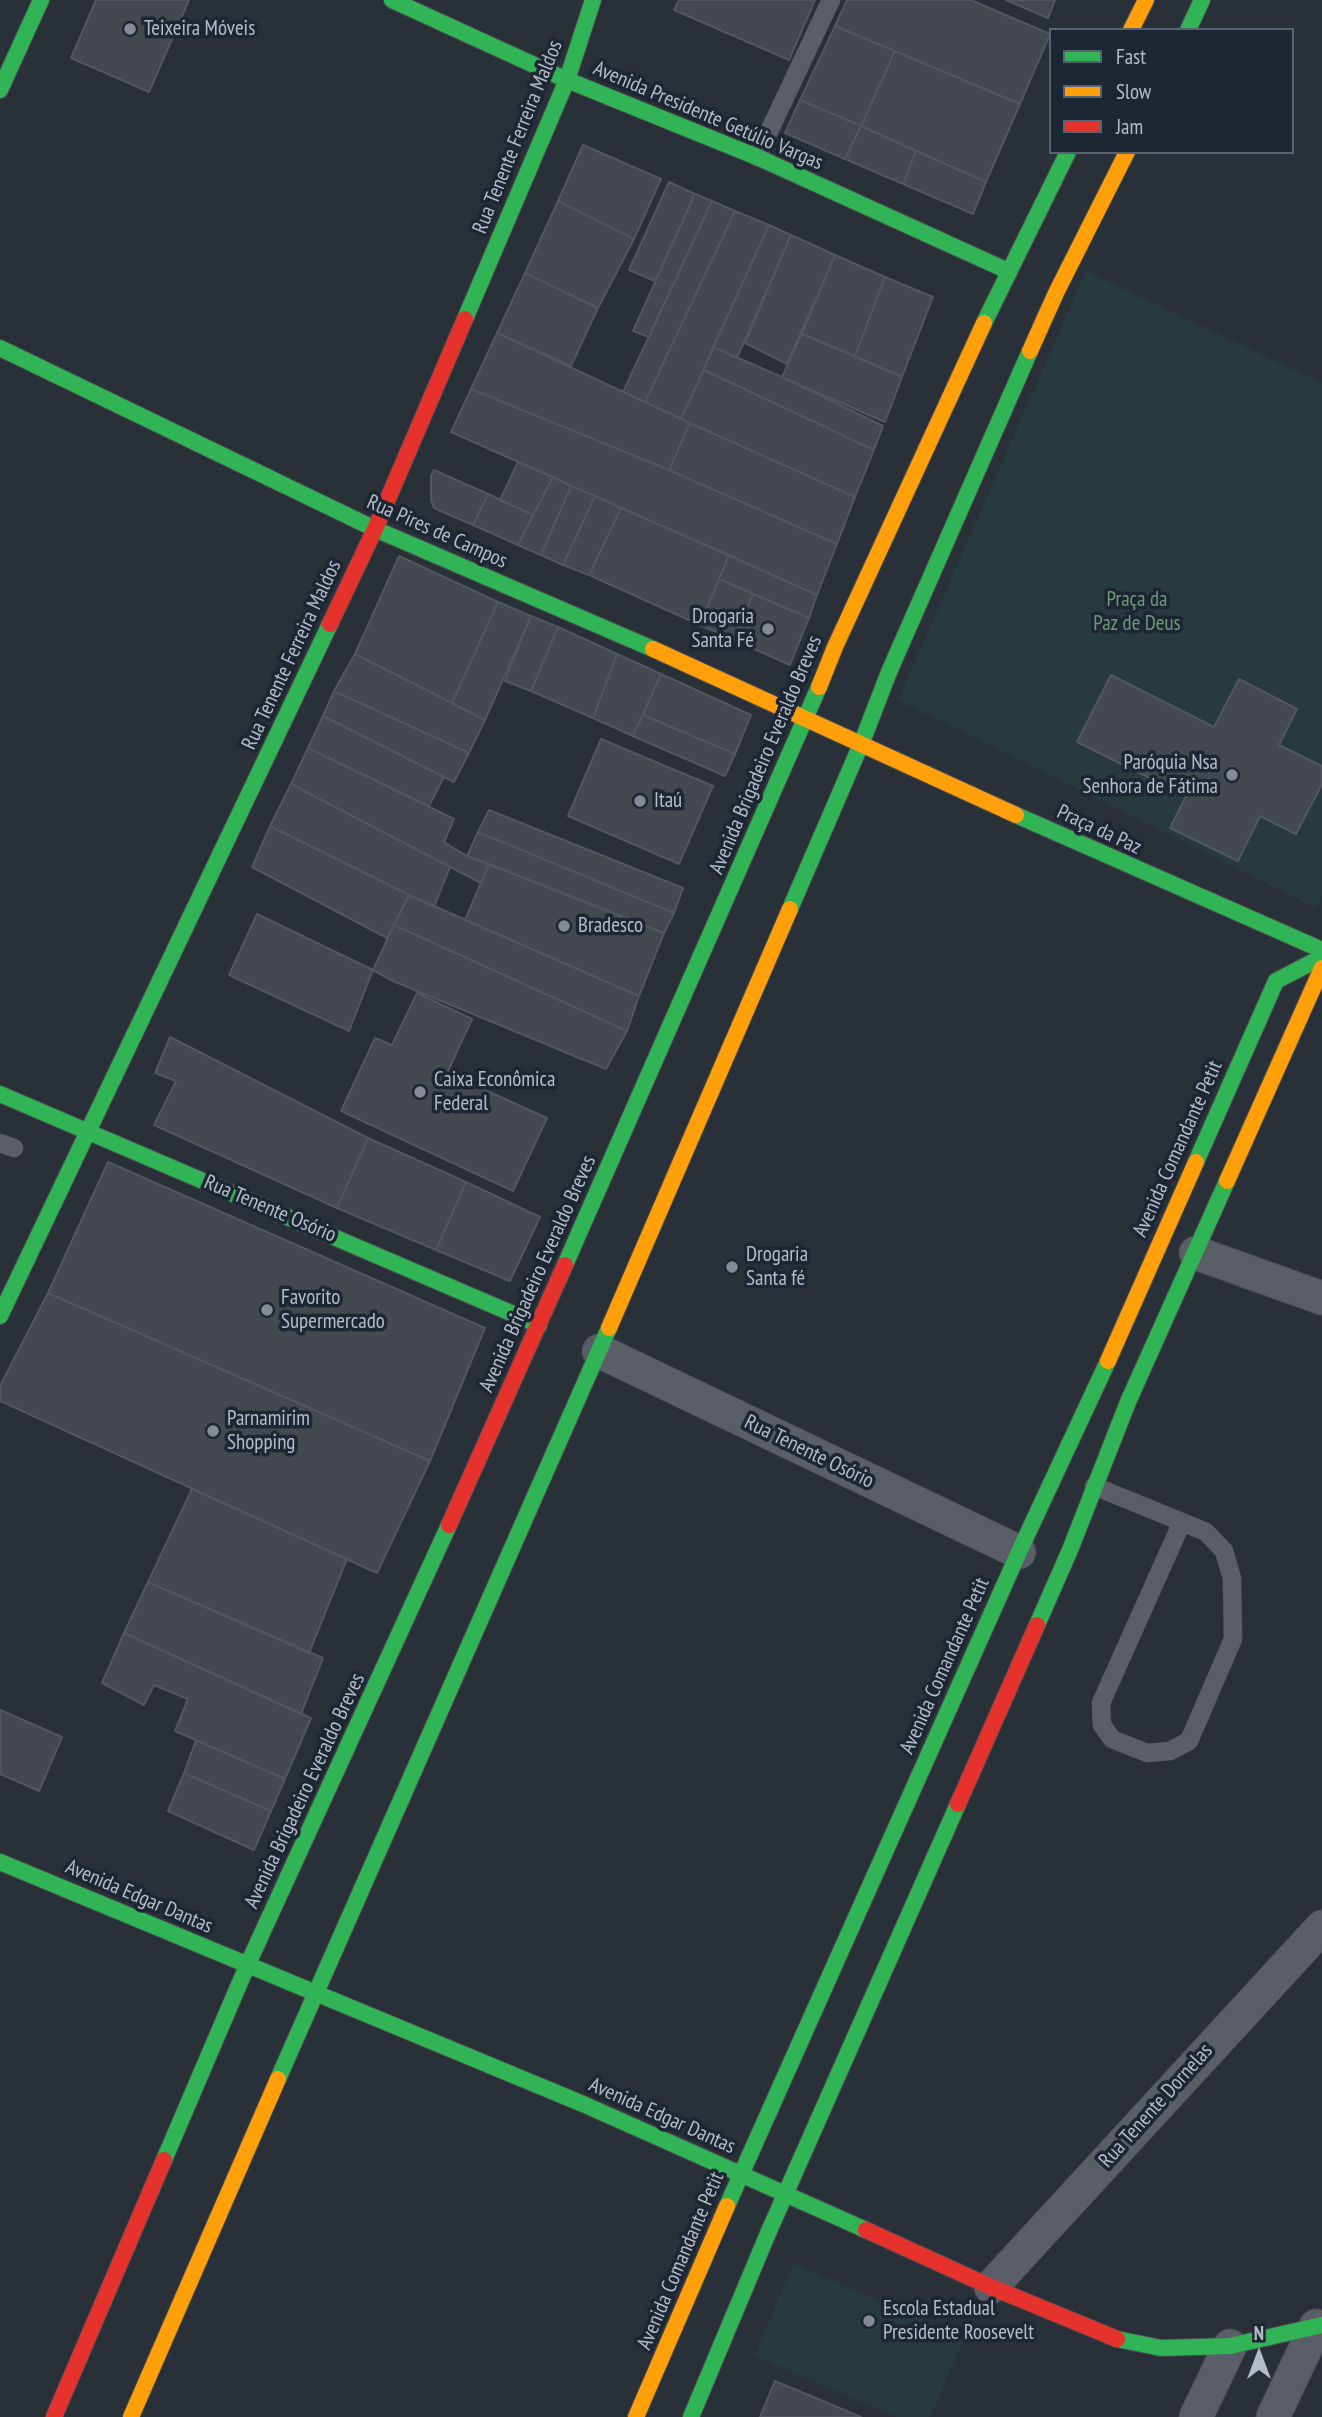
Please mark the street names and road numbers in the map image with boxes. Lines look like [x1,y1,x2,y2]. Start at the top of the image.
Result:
street label: Rua Tenente Ferreira Maldos [468,37,568,237]
street label: Avenida Presidente Getúlio Vargas [589,56,827,176]
street label: Rua Pires de Campos [363,490,511,574]
street label: Rua Tenente Ferreira Maldos [237,556,347,754]
street label: Avenida Brigadeiro Everaldo Breves [704,632,828,878]
street label: Praça da Paz [1053,800,1145,860]
street label: Avenida Comandante Petit [1128,1057,1228,1241]
street label: Avenida Brigadeiro Everaldo Breves [474,1152,602,1396]
street label: Rua Tenente Osório [200,1170,340,1248]
street label: Rua Tenente Osório [740,1410,878,1494]
street label: Avenida Comandante Petit [895,1574,995,1758]
street label: Avenida Brigadeiro Everaldo Breves [239,1669,371,1913]
street label: Avenida Edgar Dantas [62,1855,216,1939]
street label: Rua Tenente Dornelas [1094,2039,1218,2173]
street label: Avenida Edgar Dantas [585,2072,739,2160]
street label: Avenida Comandante Petit [632,2168,730,2354]

